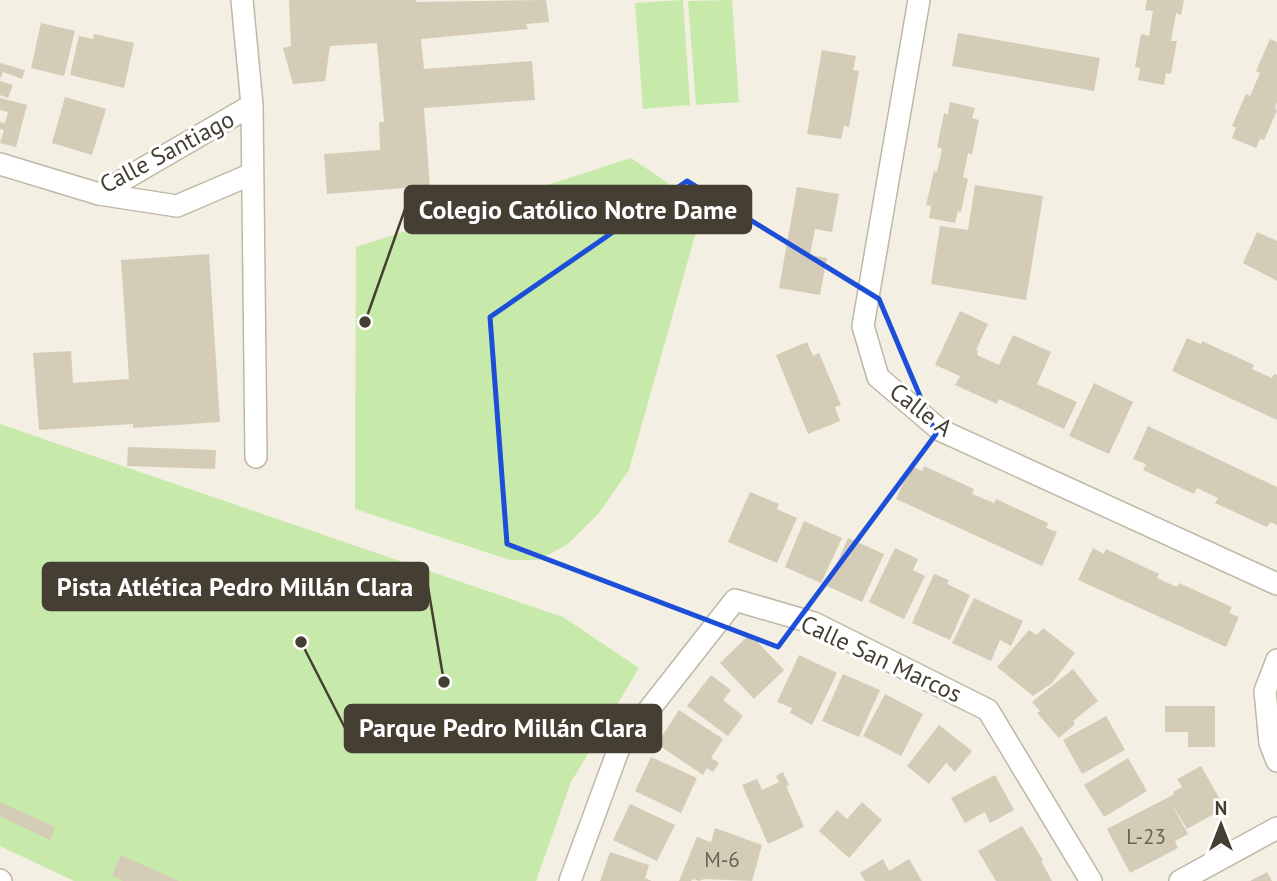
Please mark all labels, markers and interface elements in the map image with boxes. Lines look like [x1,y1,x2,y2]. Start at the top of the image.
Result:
street label: Calle Santiago [94,103,239,200]
callout: Colegio Católico Notre Dame [405,186,751,233]
text: Colegio Católico Notre Dame [419,193,737,226]
street label: Calle A [884,376,959,443]
callout: Pista Atlética Pedro Millán Clara [43,563,428,610]
text: Pista Atlética Pedro Millán Clara [57,570,413,603]
street label: Calle San Marcos [796,608,967,709]
callout: Parque Pedro Millán Clara [345,705,661,752]
text: Parque Pedro Millán Clara [359,711,647,744]
north arrow [1186,790,1256,860]
text: N [1215,796,1227,820]
house number: L-23 [1126,823,1166,850]
house number: M-6 [704,846,740,873]

